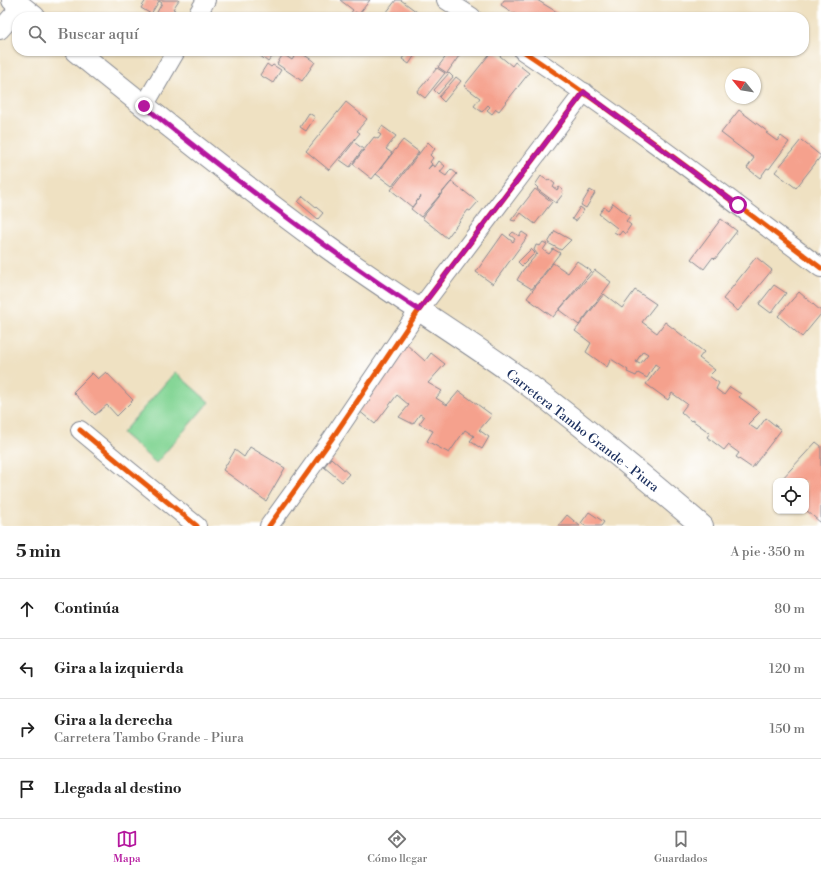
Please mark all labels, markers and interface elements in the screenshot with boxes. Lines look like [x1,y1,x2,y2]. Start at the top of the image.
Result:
search box [12,12,809,56]
icon: search [26,23,48,45]
text: Buscar aquí [58,25,139,44]
north arrow [725,68,761,104]
route end [135,97,153,115]
route start [729,196,747,214]
street label: Carretera Tambo Grande - Piura [503,366,662,496]
map controls [773,478,809,514]
button: locate [773,478,809,514]
text: 5 min [16,541,61,563]
text: A pie · 350 m [730,544,805,560]
icon: ahead [16,598,38,620]
text: Continúa [54,599,119,618]
text: 80 m [774,601,805,617]
icon: left [16,658,38,680]
text: Gira a la izquierda [54,659,184,678]
text: 120 m [769,661,805,677]
text: Gira a la derecha [54,711,173,730]
icon: right [16,718,38,740]
text: 150 m [770,721,805,737]
text: Carretera Tambo Grande - Piura [54,730,244,746]
icon: arrive [16,778,38,800]
text: Llegada al destino [54,779,182,798]
tab: Mapa [113,828,141,866]
tab: Cómo llegar [367,828,427,866]
tab: Guardados [654,828,708,866]

